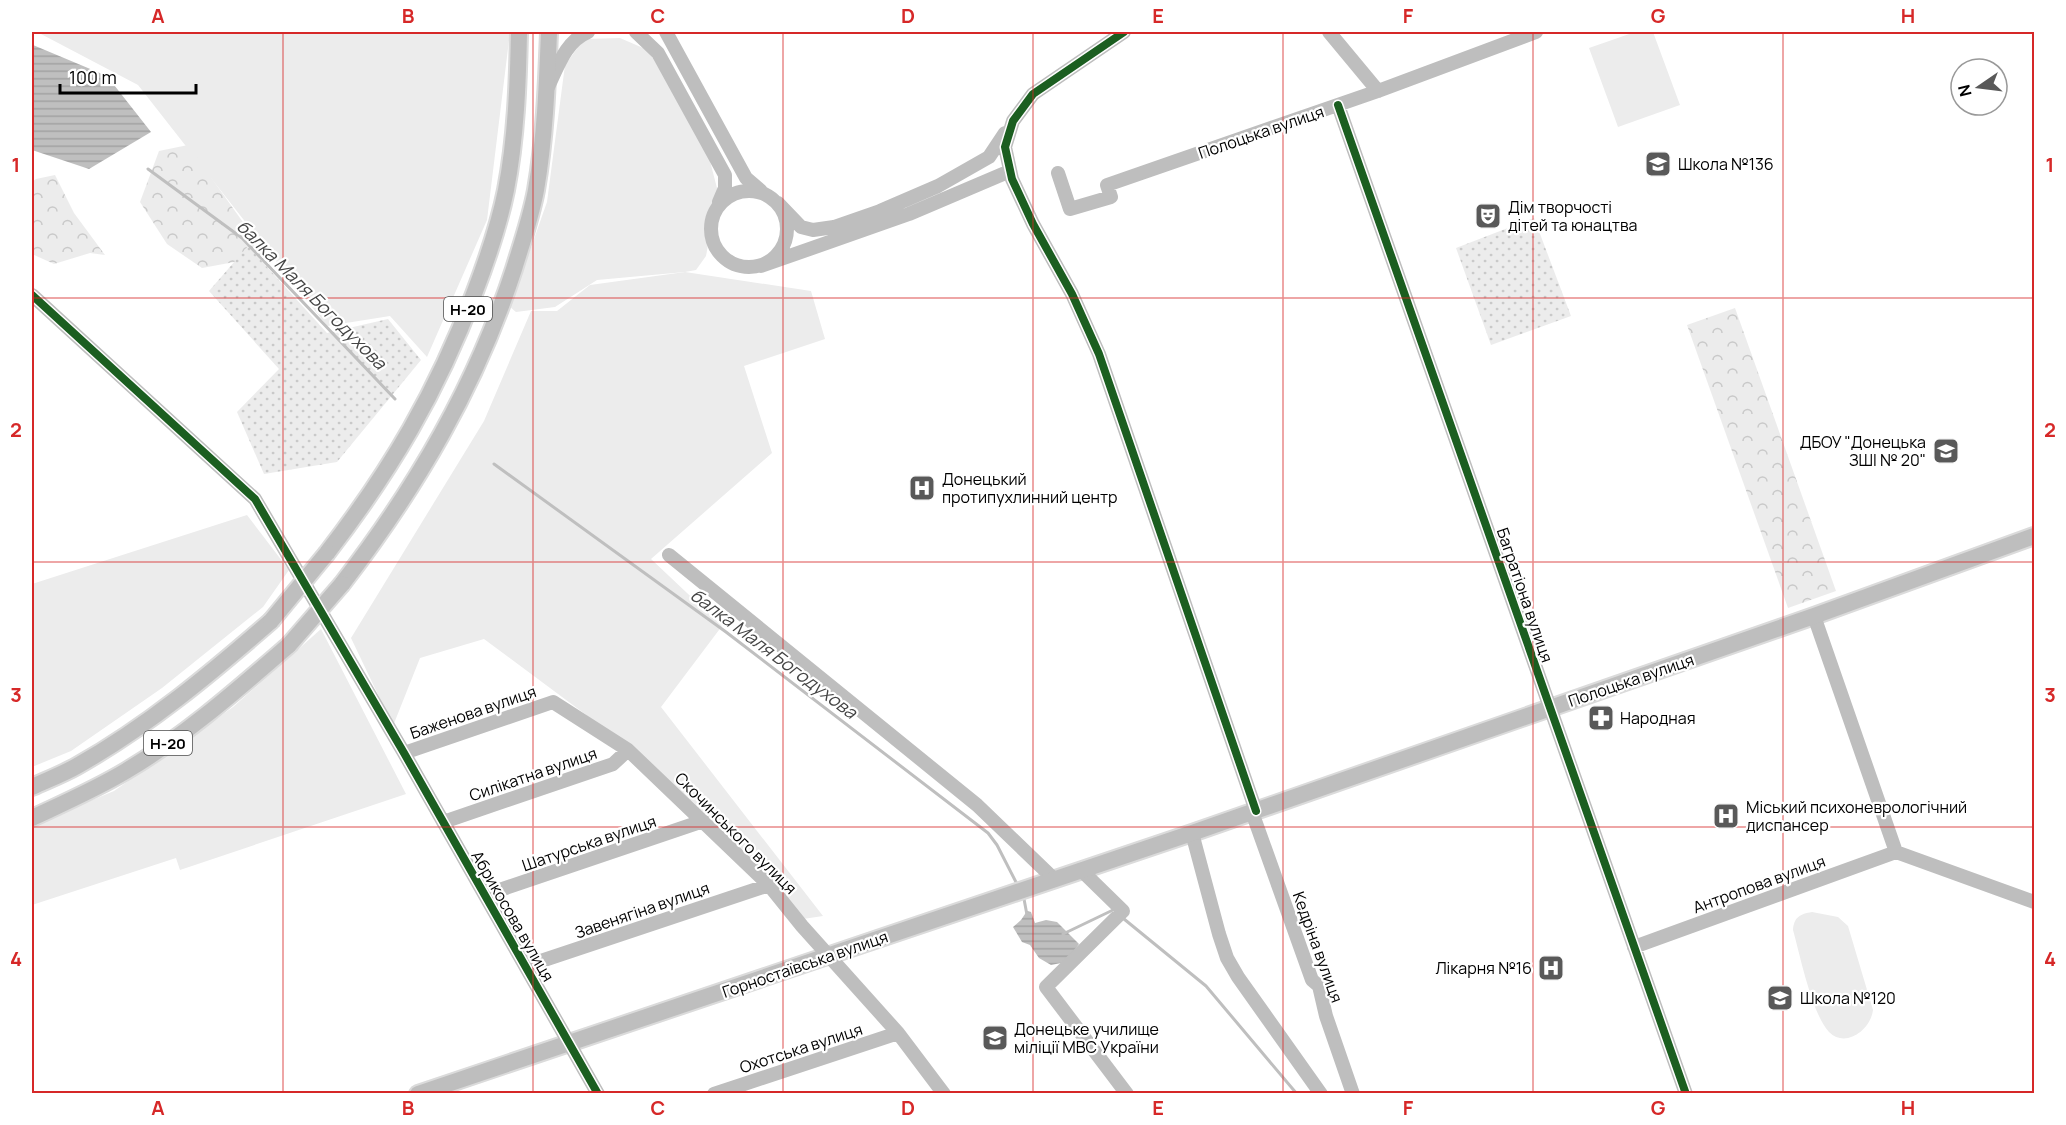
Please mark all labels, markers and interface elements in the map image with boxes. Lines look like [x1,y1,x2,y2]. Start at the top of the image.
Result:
text: A [151,2,165,29]
text: B [402,2,415,29]
text: C [651,2,665,29]
text: D [901,2,915,29]
text: E [1152,2,1164,29]
text: F [1403,2,1414,29]
text: G [1651,2,1666,29]
text: H [1901,2,1915,29]
scale bar [60,57,196,95]
north arrow [1949,57,2009,117]
text: 100 m [69,65,117,89]
text: N [1952,82,1977,99]
street label: Полоцька вулиця [1195,100,1327,164]
school or university icon: Школа №136 [1643,149,1673,179]
text: 1 [12,151,20,178]
text: 1 [2046,151,2054,178]
place label: Школа №136 [1678,153,1774,175]
place label: Дім творчості дітей та юнацтва [1508,196,1637,236]
theatre icon: Дім творчості дітей та юнацтва [1473,201,1503,231]
water label: балка Маля Богодухова [232,214,393,375]
road number: Н-20 [444,297,492,321]
text: 2 [10,416,22,443]
text: 2 [2044,416,2056,443]
place label: ДБОУ "Донецька ЗШІ № 20" [1800,431,1926,471]
school or university icon: ДБОУ "Донецька ЗШІ № 20" [1931,436,1961,466]
place label: Донецький протипухлинний центр [942,468,1118,508]
hospital icon: Донецький протипухлинний центр [907,473,937,503]
street label: Багратіона вулиця [1492,525,1558,665]
water label: балка Маля Богодухова [686,582,863,724]
street label: Полоцька вулиця [1565,648,1697,712]
street label: Баженова вулиця [407,680,539,744]
text: 3 [10,681,22,708]
text: 3 [2044,681,2056,708]
pharmacy icon: Народная [1586,703,1616,733]
place label: Народная [1620,707,1696,729]
road number: Н-20 [144,731,192,755]
street label: Силікатна вулиця [466,742,600,806]
street label: Скочинського вулиця [670,767,802,899]
place label: Міський психоневрологічний диспансер [1746,796,1967,836]
hospital icon: Міський психоневрологічний диспансер [1711,801,1741,831]
street label: Шатурська вулиця [519,810,659,876]
street label: Абрикосова вулиця [467,847,559,985]
street label: Антропова вулиця [1690,850,1828,918]
street label: Завенягіна вулиця [572,877,712,943]
street label: Кедріна вулиця [1288,889,1348,1005]
street label: Горностаївська вулиця [719,925,891,1003]
text: 4 [10,945,22,972]
text: 4 [2044,945,2056,972]
hospital icon: Лікарня №16 [1536,953,1566,983]
place label: Лікарня №16 [1435,957,1532,979]
school or university icon: Школа №120 [1765,983,1795,1013]
place label: Школа №120 [1800,987,1896,1009]
street label: Охотська вулиця [737,1018,865,1078]
place label: Донецьке училище міліції МВС України [1014,1018,1159,1058]
school or university icon: Донецьке училище міліції МВС України [980,1023,1010,1053]
text: A [151,1094,165,1121]
text: B [402,1094,415,1121]
text: C [651,1094,665,1121]
text: D [901,1094,915,1121]
text: E [1152,1094,1164,1121]
text: F [1403,1094,1414,1121]
text: G [1651,1094,1666,1121]
text: H [1901,1094,1915,1121]

